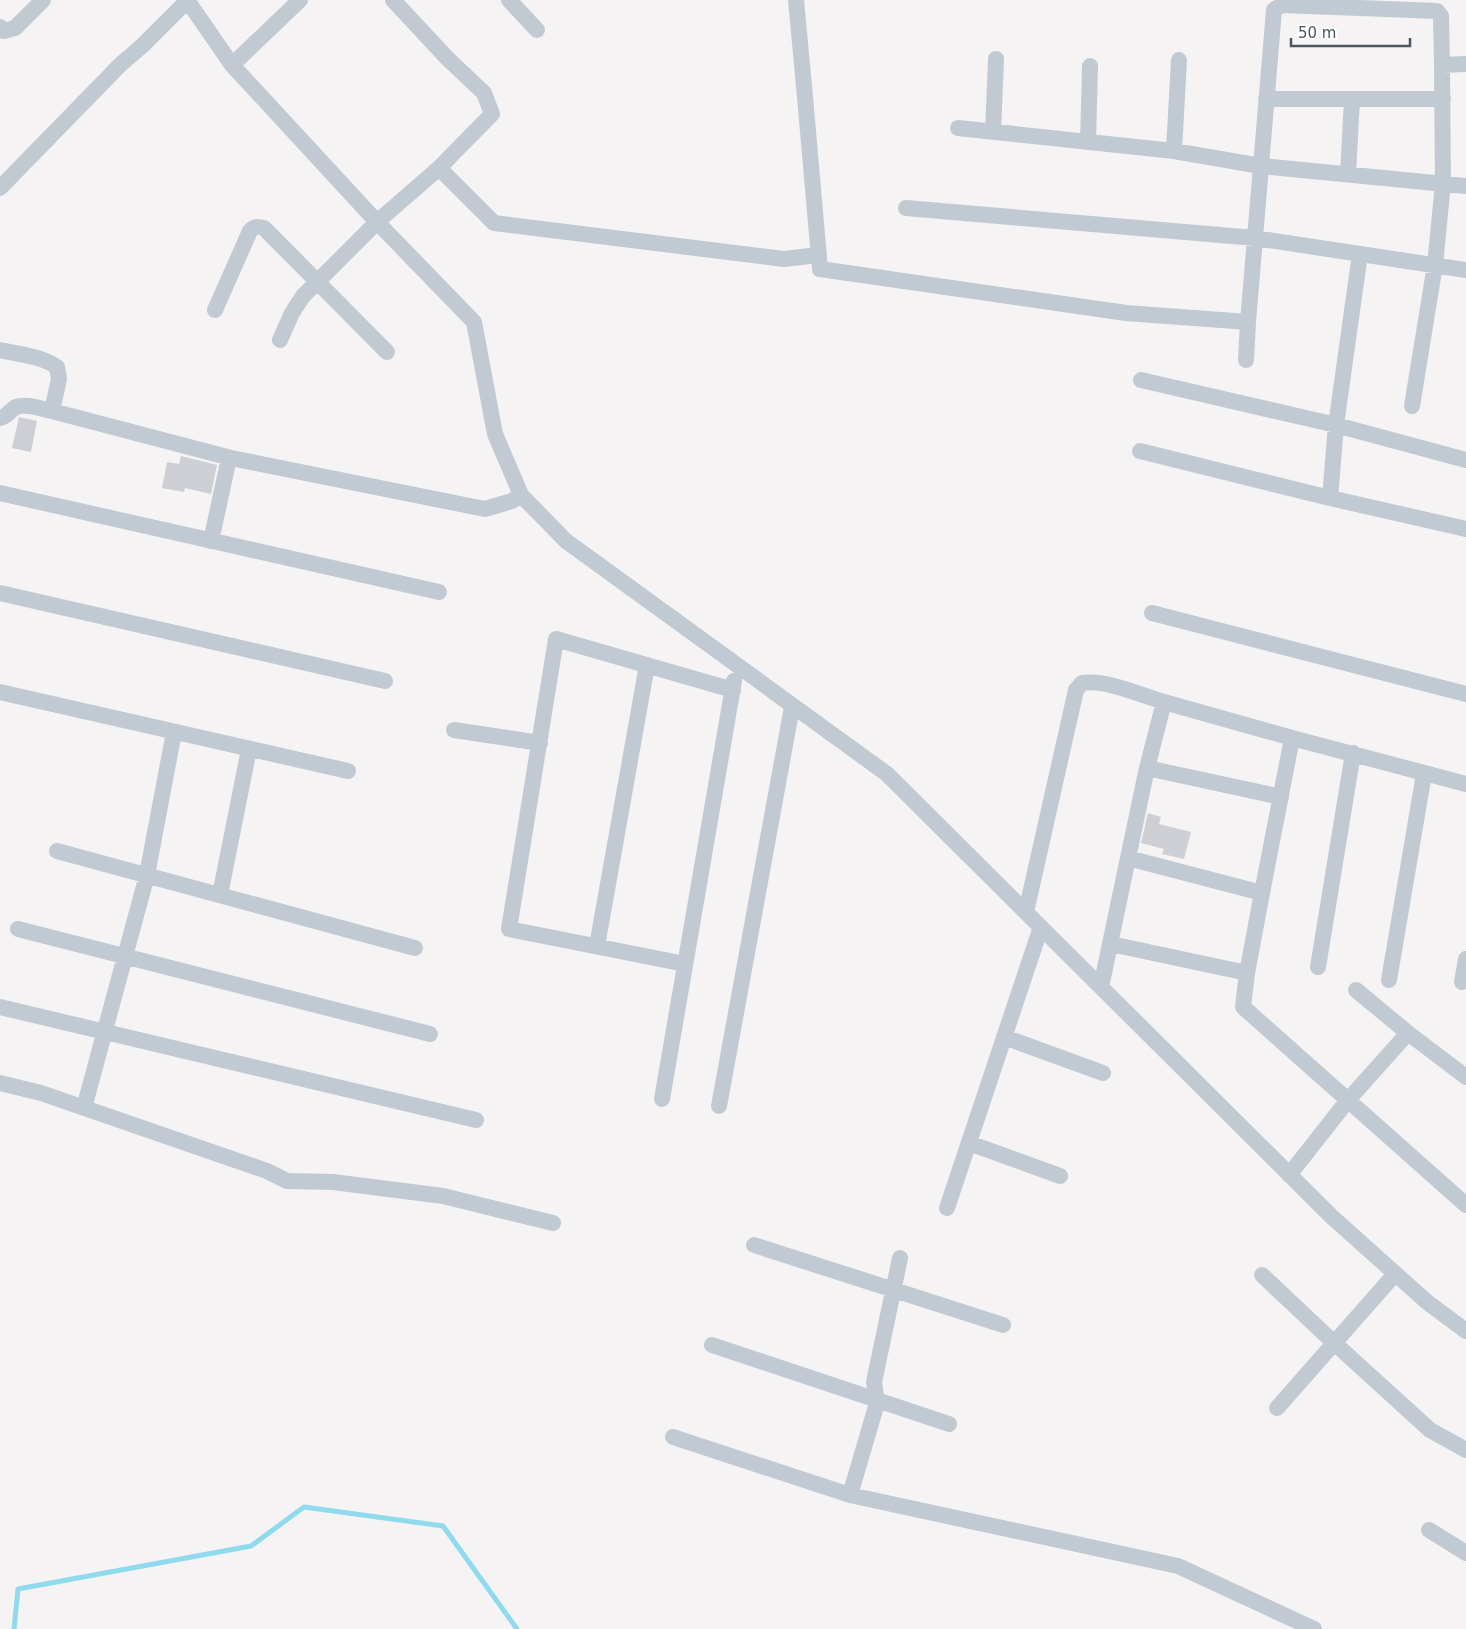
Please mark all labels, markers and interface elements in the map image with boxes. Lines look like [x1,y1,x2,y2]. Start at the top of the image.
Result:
scale bar [1291,15,1410,47]
text: 50 m [1298,24,1336,42]

